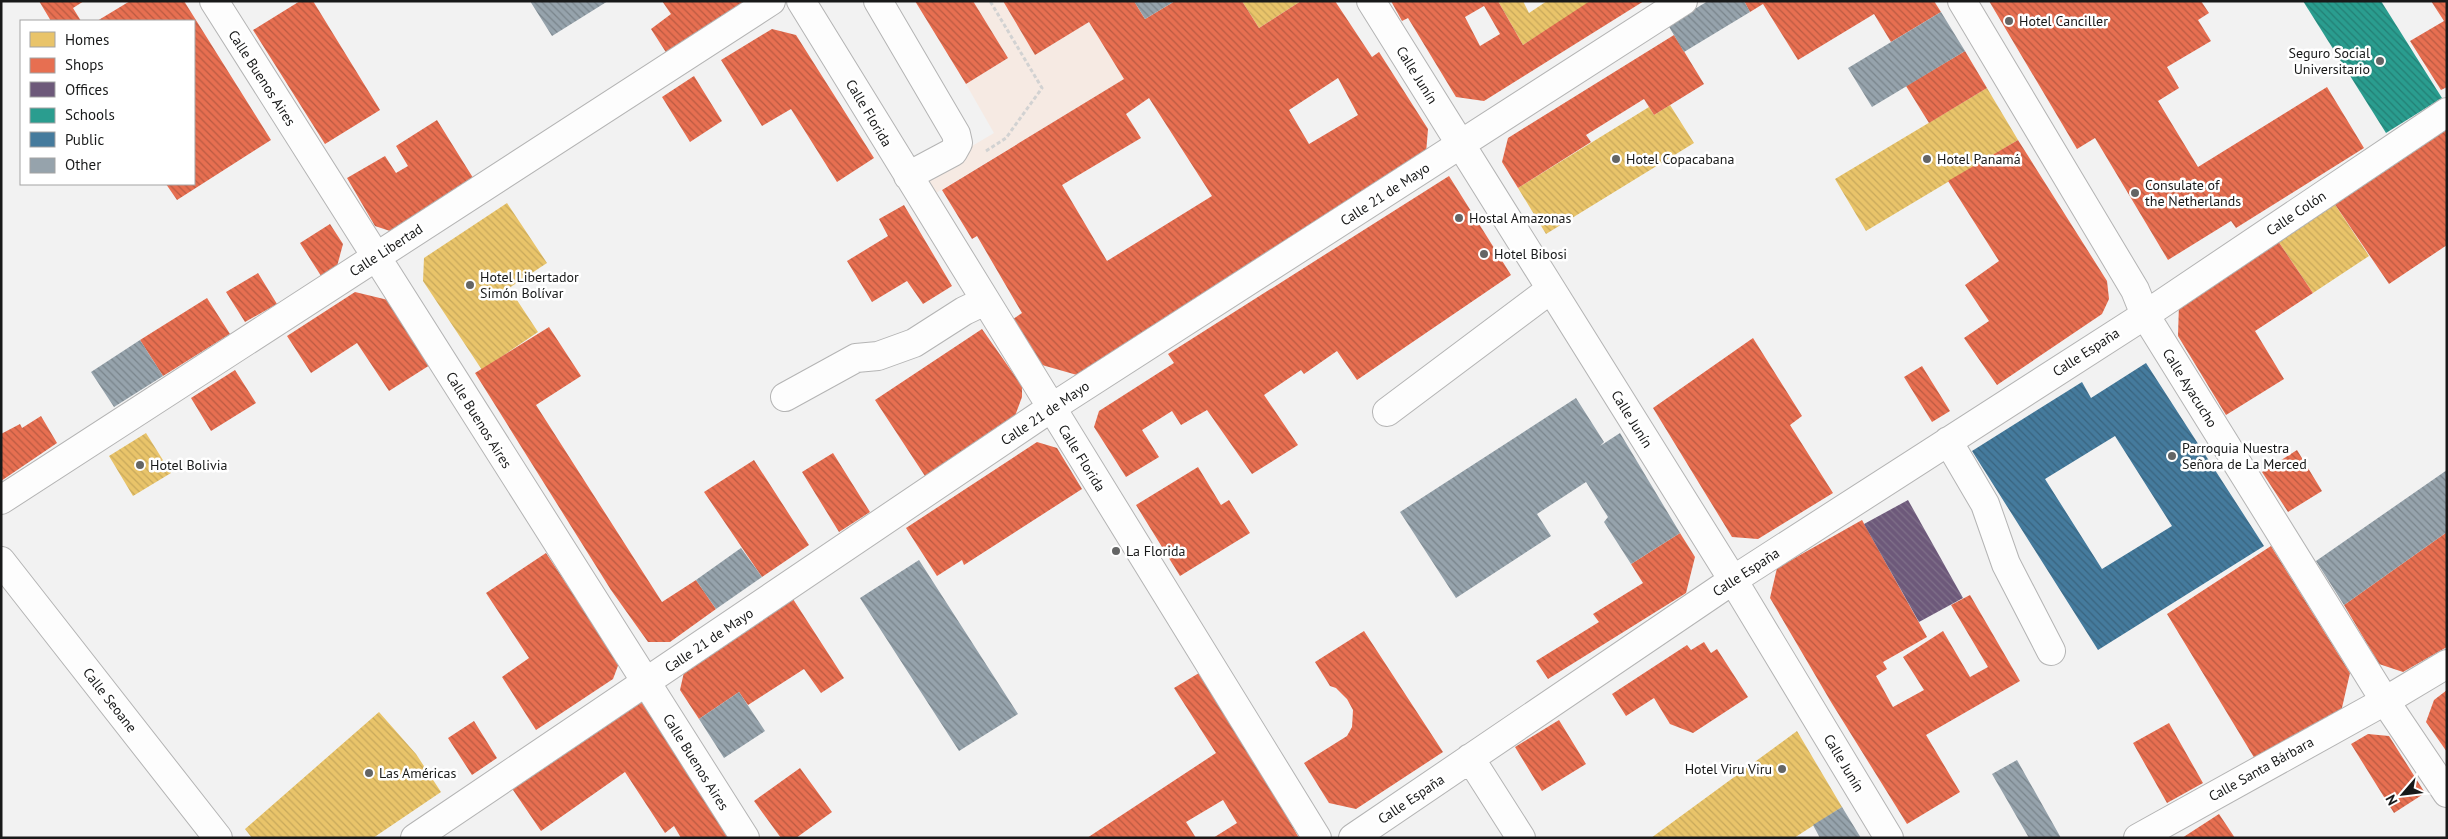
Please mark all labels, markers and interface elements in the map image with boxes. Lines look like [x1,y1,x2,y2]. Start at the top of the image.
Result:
place label: Hotel Canciller [2019,12,2108,30]
marker: Hotel Canciller [2003,15,2015,27]
legend [20,20,195,185]
street label: Calle Buenos Aires [224,27,300,129]
text: Homes [65,30,109,49]
street label: Calle Junín [1392,43,1442,107]
place label: Seguro Social Universitario [2289,44,2370,78]
text: Shops [65,55,104,74]
marker: Seguro Social Universitario [2374,55,2386,67]
street label: Calle Florida [842,76,896,150]
text: Offices [65,80,109,99]
text: Schools [65,105,115,124]
text: Public [65,130,104,149]
place label: Hotel Copacabana [1626,150,1734,168]
place label: Hotel Panamá [1937,150,2021,168]
marker: Hotel Copacabana [1610,153,1622,165]
marker: Hotel Panamá [1921,153,1933,165]
text: Other [65,155,101,174]
street label: Calle 21 de Mayo [1337,158,1433,230]
place label: Consulate of the Netherlands [2145,176,2241,210]
marker: Consulate of the Netherlands [2129,187,2141,199]
street label: Calle Colón [2263,187,2329,239]
place label: Hostal Amazonas [1469,209,1572,227]
marker: Hostal Amazonas [1453,212,1465,224]
street label: Calle Libertad [346,220,426,280]
place label: Hotel Bibosi [1494,245,1567,263]
marker: Hotel Bibosi [1478,248,1490,260]
place label: Hotel Libertador Simón Bolívar [480,268,579,302]
marker: Hotel Libertador Simón Bolívar [464,279,476,291]
street label: Calle España [2049,324,2123,380]
street label: Calle Ayacucho [2159,345,2221,431]
street label: Calle Buenos Aires [442,368,516,472]
street label: Calle 21 de Mayo [997,377,1093,449]
street label: Calle Junín [1607,387,1657,451]
street label: Calle Florida [1054,421,1110,495]
place label: Parroquia Nuestra Señora de La Merced [2182,439,2307,473]
marker: Parroquia Nuestra Señora de La Merced [2166,450,2178,462]
place label: Hotel Bolivia [150,456,227,474]
marker: Hotel Bolivia [134,459,146,471]
place label: La Florida [1126,542,1186,560]
street label: Calle España [1709,544,1783,600]
marker: La Florida [1110,545,1122,557]
street label: Calle 21 de Mayo [661,604,757,676]
street label: Calle Seoane [79,664,141,736]
street label: Calle Buenos Aires [659,710,733,814]
street label: Calle Junín [1820,731,1868,795]
street label: Calle Santa Bárbara [2205,733,2317,805]
place label: Hotel Viru Viru [1685,760,1772,778]
marker: Hotel Viru Viru [1776,763,1788,775]
place label: Las Américas [379,764,457,782]
marker: Las Américas [363,767,375,779]
north arrow [2378,769,2428,819]
street label: Calle España [1374,770,1448,828]
text: N [2381,792,2402,808]

